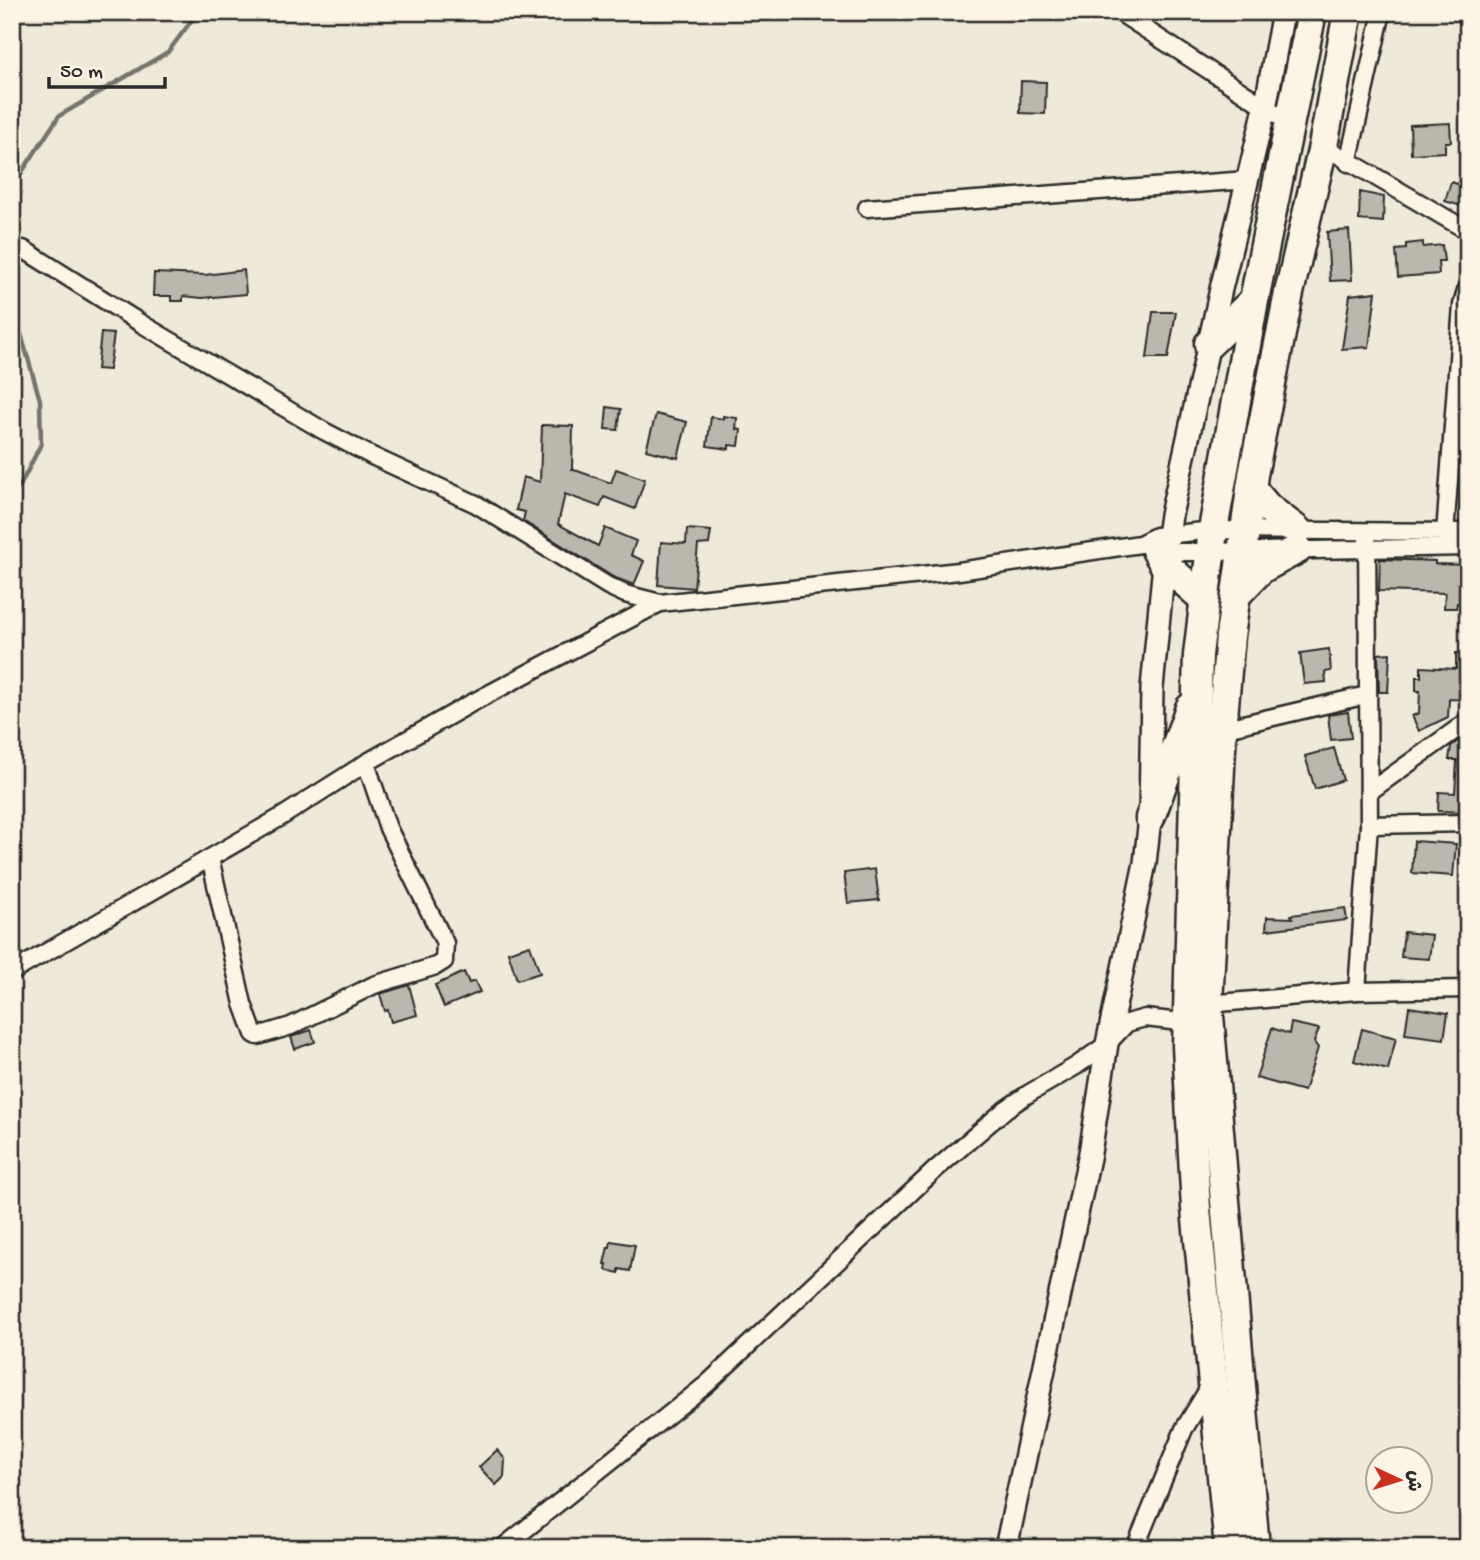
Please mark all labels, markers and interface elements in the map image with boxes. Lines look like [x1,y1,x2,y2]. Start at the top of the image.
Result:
scale bar [49,46,164,90]
text: 50 m [60,61,103,86]
north arrow [1364,1444,1434,1514]
text: ش [1400,1470,1425,1492]

